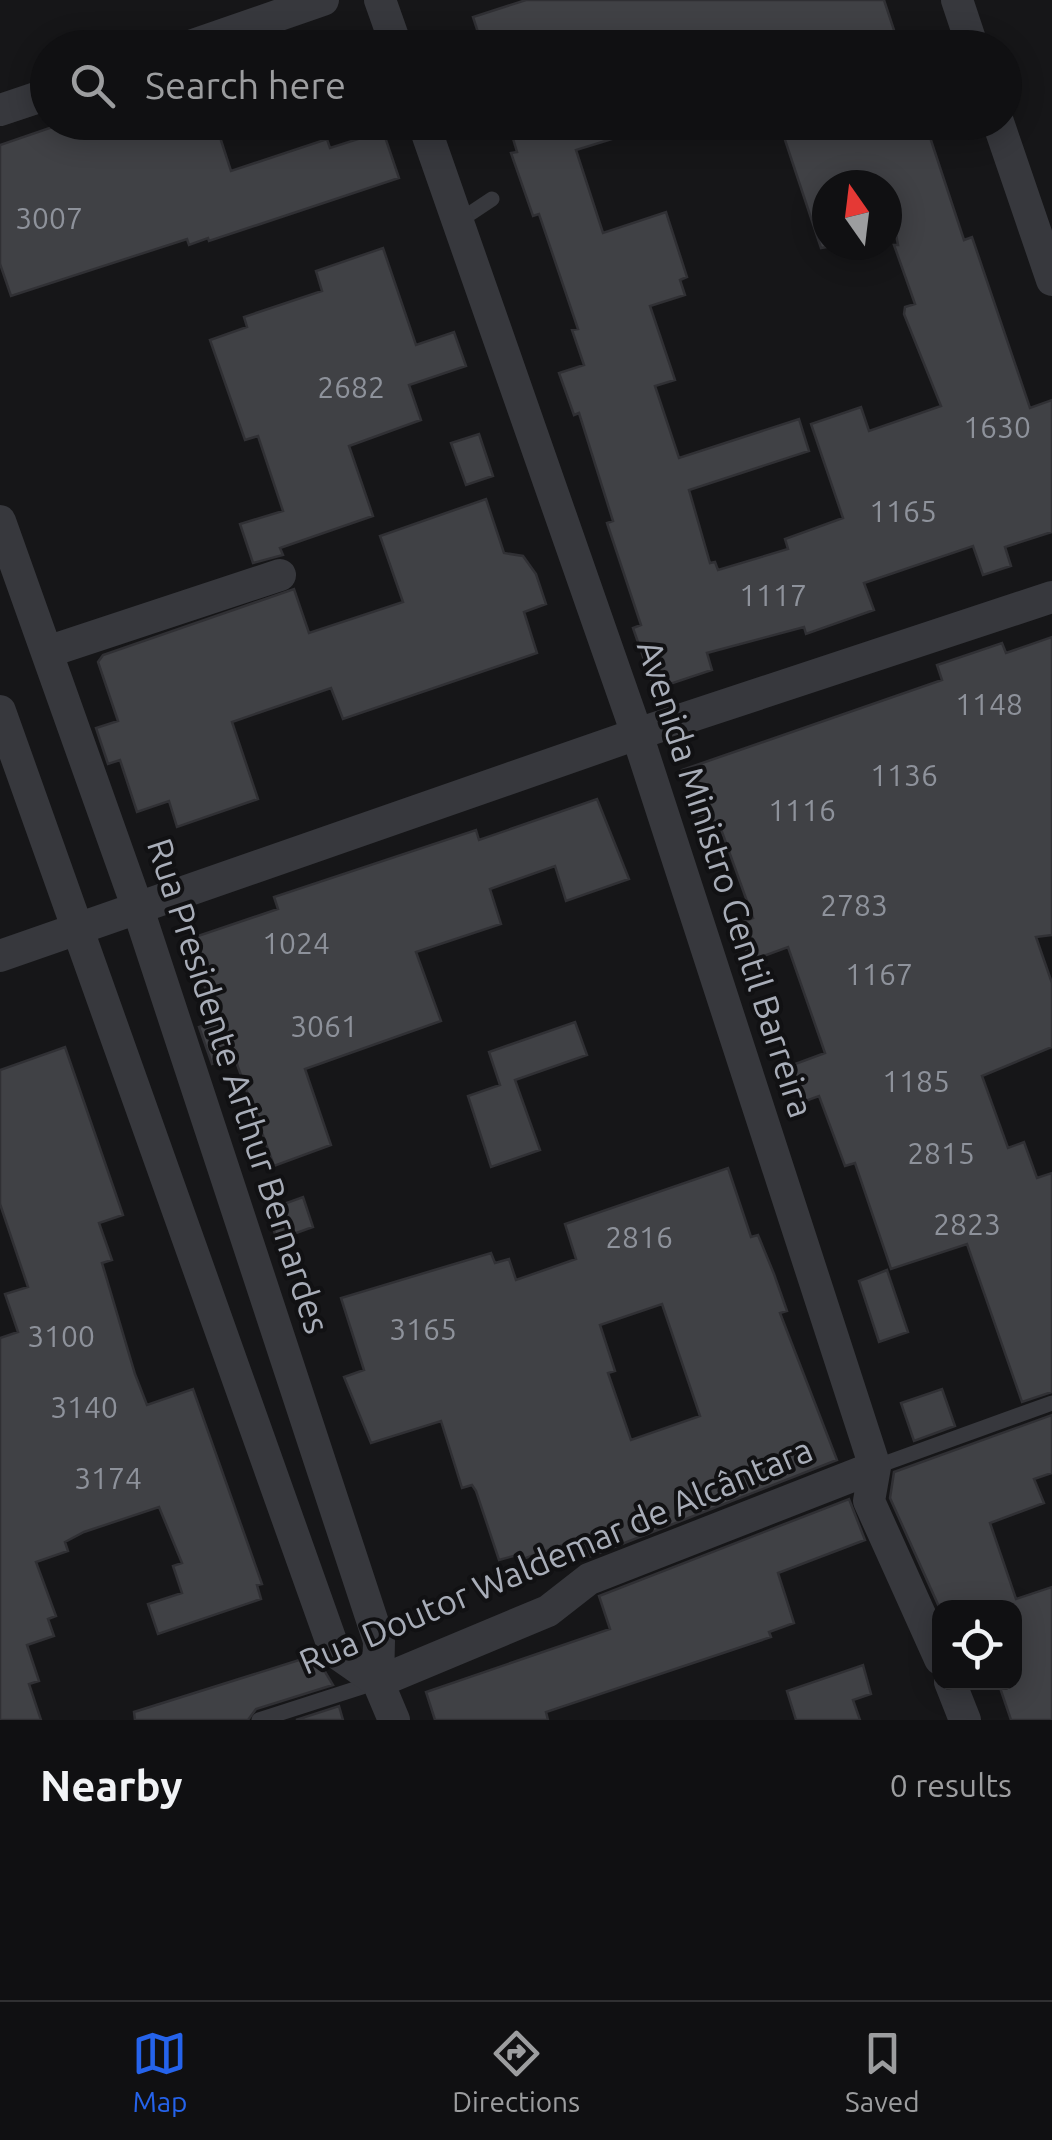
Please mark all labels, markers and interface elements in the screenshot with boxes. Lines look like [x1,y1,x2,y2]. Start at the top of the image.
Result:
search box [30,30,1022,140]
icon: search [65,58,120,113]
text: Search here [145,64,346,106]
north arrow [812,170,902,260]
house number: 3007 [15,201,83,235]
house number: 2682 [317,370,385,404]
house number: 1630 [963,410,1031,444]
house number: 1165 [869,494,937,528]
house number: 1117 [739,578,807,612]
street label: Avenida Ministro Gentil Barreira [630,635,822,1122]
house number: 1148 [955,687,1023,721]
house number: 1136 [870,758,938,792]
house number: 1116 [768,793,836,827]
street label: Rua Presidente Arthur Bernardes [140,833,338,1338]
house number: 2783 [820,888,888,922]
house number: 1024 [262,926,330,960]
house number: 1167 [845,957,913,991]
house number: 3061 [290,1009,358,1043]
house number: 1185 [882,1064,950,1098]
house number: 2815 [907,1136,975,1170]
house number: 2823 [933,1207,1001,1241]
house number: 2816 [605,1220,673,1254]
house number: 3165 [389,1312,457,1346]
house number: 3100 [27,1319,95,1353]
house number: 3140 [50,1390,118,1424]
street label: Rua Doutor Waldemar de Alcântara [293,1429,818,1682]
house number: 3174 [74,1461,142,1495]
map controls [932,1600,1022,1690]
button: locate [932,1600,1022,1690]
text: Nearby [40,1762,183,1809]
text: 0 results [890,1767,1012,1803]
tab: Map [132,2026,188,2117]
tab: Directions [452,2026,580,2117]
tab: Saved [845,2026,920,2117]

